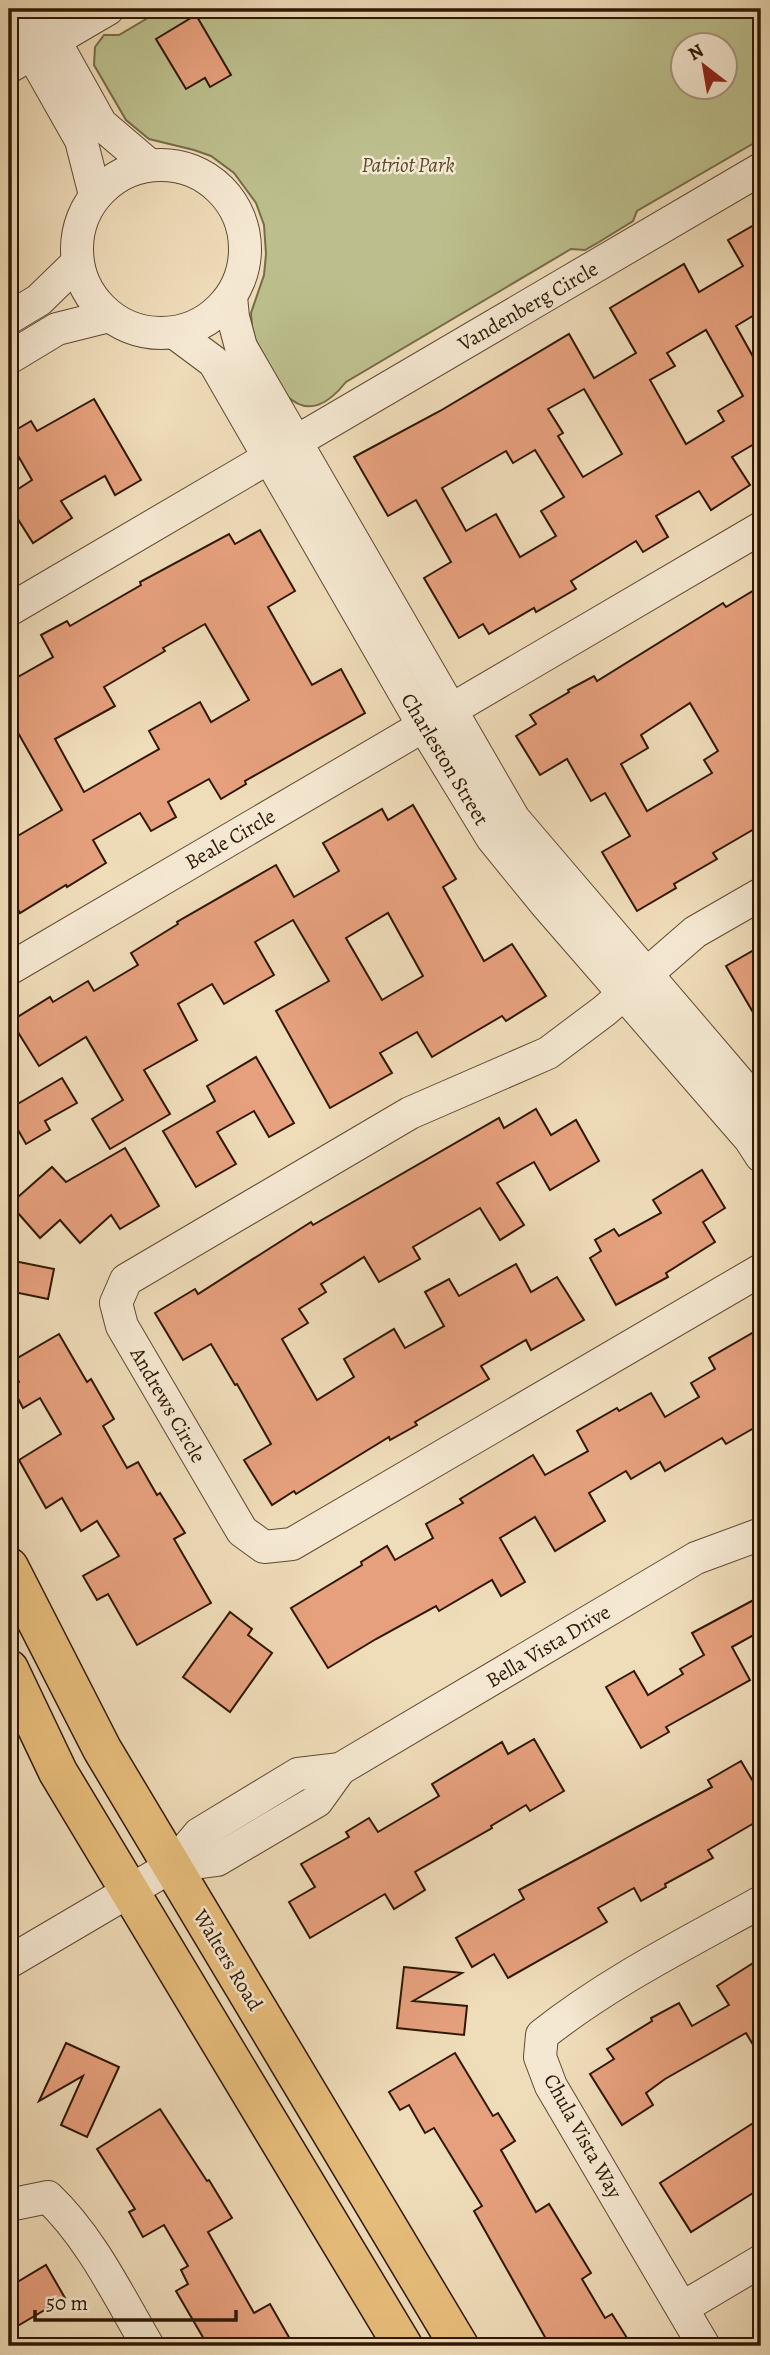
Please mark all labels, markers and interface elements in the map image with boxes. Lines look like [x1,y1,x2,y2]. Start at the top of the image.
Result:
north arrow [668,32,738,102]
text: N [683,37,709,67]
park label: Patriot Park [361,151,455,179]
street label: Vandenberg Circle [452,255,603,358]
street label: Charleston Street [394,688,496,830]
street label: Beale Circle [180,802,280,876]
street label: Andrews Circle [123,1341,212,1468]
street label: Bella Vista Drive [481,1598,615,1694]
street label: Walters Road [186,1903,270,2016]
street label: Chula Vista Way [537,2069,629,2204]
scale bar [35,2278,236,2322]
text: 50 m [46,2289,88,2317]

